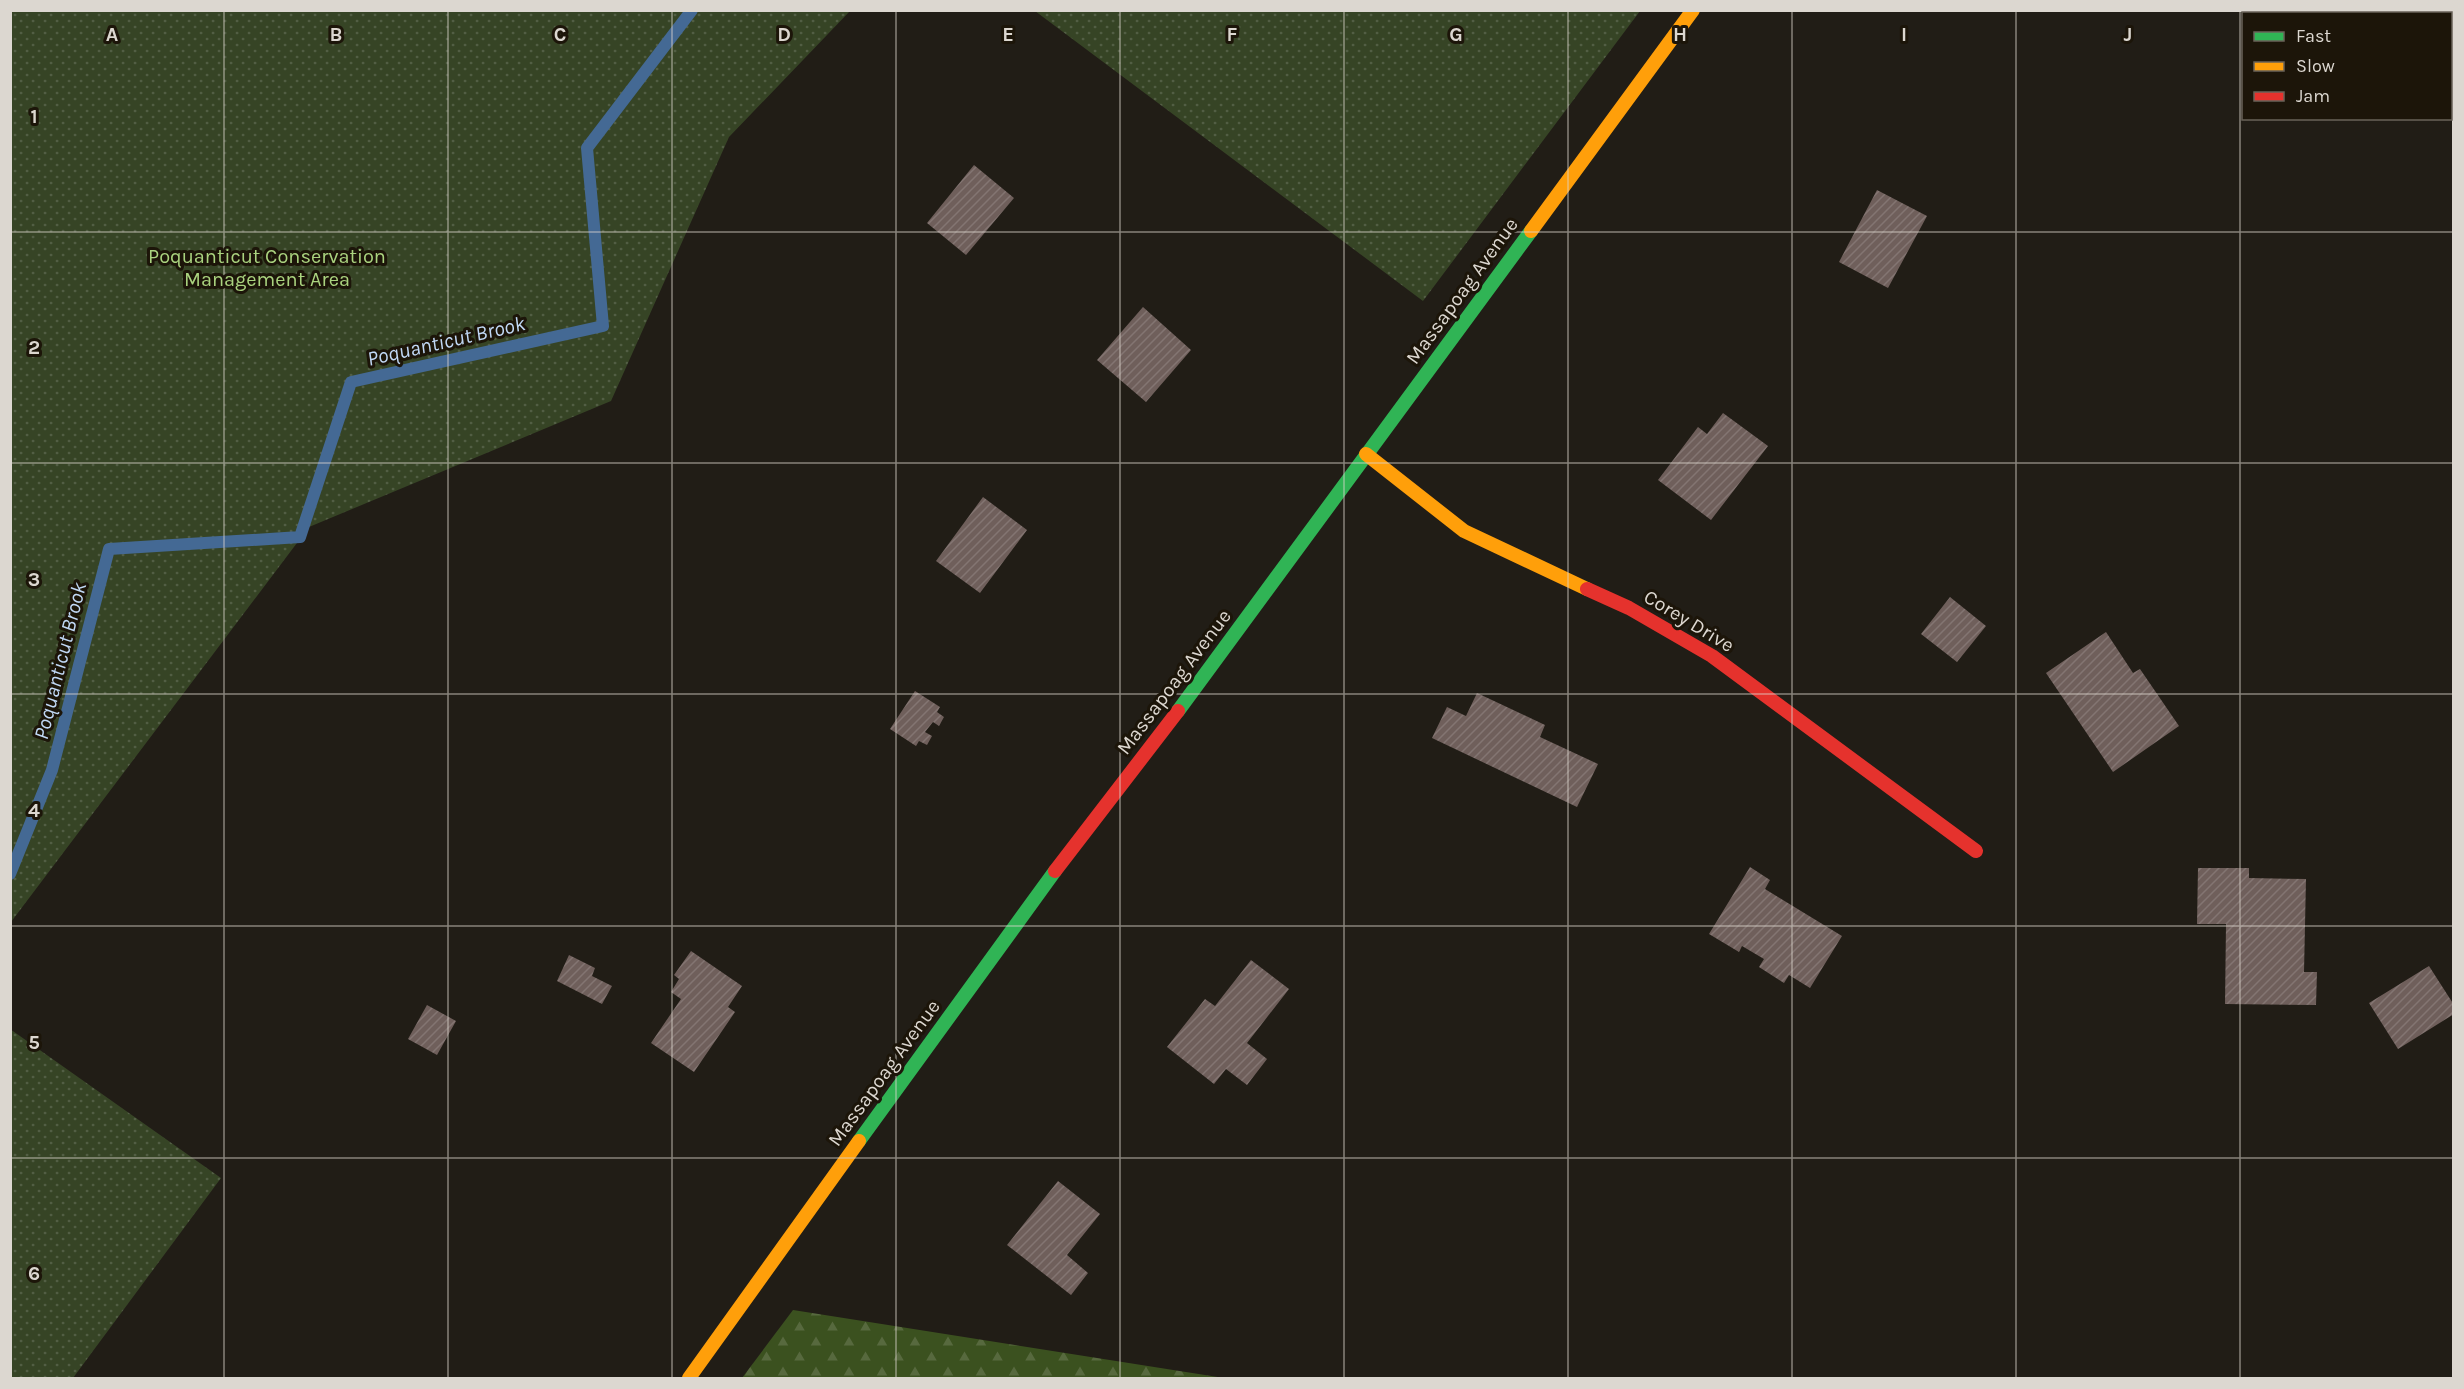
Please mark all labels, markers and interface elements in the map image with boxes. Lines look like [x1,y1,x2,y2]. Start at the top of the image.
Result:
legend [2242,12,2452,120]
text: A [106,23,119,46]
text: B [330,23,342,46]
text: C [554,23,566,46]
text: D [777,23,791,46]
text: E [1002,23,1014,46]
text: F [1227,23,1238,46]
text: G [1449,23,1463,46]
text: H [1673,23,1687,46]
text: I [1901,23,1907,46]
text: J [2124,23,2132,46]
text: Fast [2296,25,2331,47]
text: Slow [2296,55,2335,77]
text: Jam [2296,85,2330,107]
text: 1 [30,105,38,128]
street label: Massapoag Avenue [1401,213,1523,369]
park label: Poquanticut Conservation Management Area [148,245,386,291]
water label: Poquanticut Brook [365,311,527,371]
text: 2 [28,336,40,359]
text: 3 [28,568,40,591]
water label: Poquanticut Brook [29,580,91,742]
street label: Corey Drive [1640,585,1738,657]
street label: Massapoag Avenue [1112,605,1236,759]
text: 4 [28,799,40,822]
street label: Massapoag Avenue [823,995,945,1151]
text: 5 [28,1031,40,1054]
text: 6 [28,1262,40,1285]

